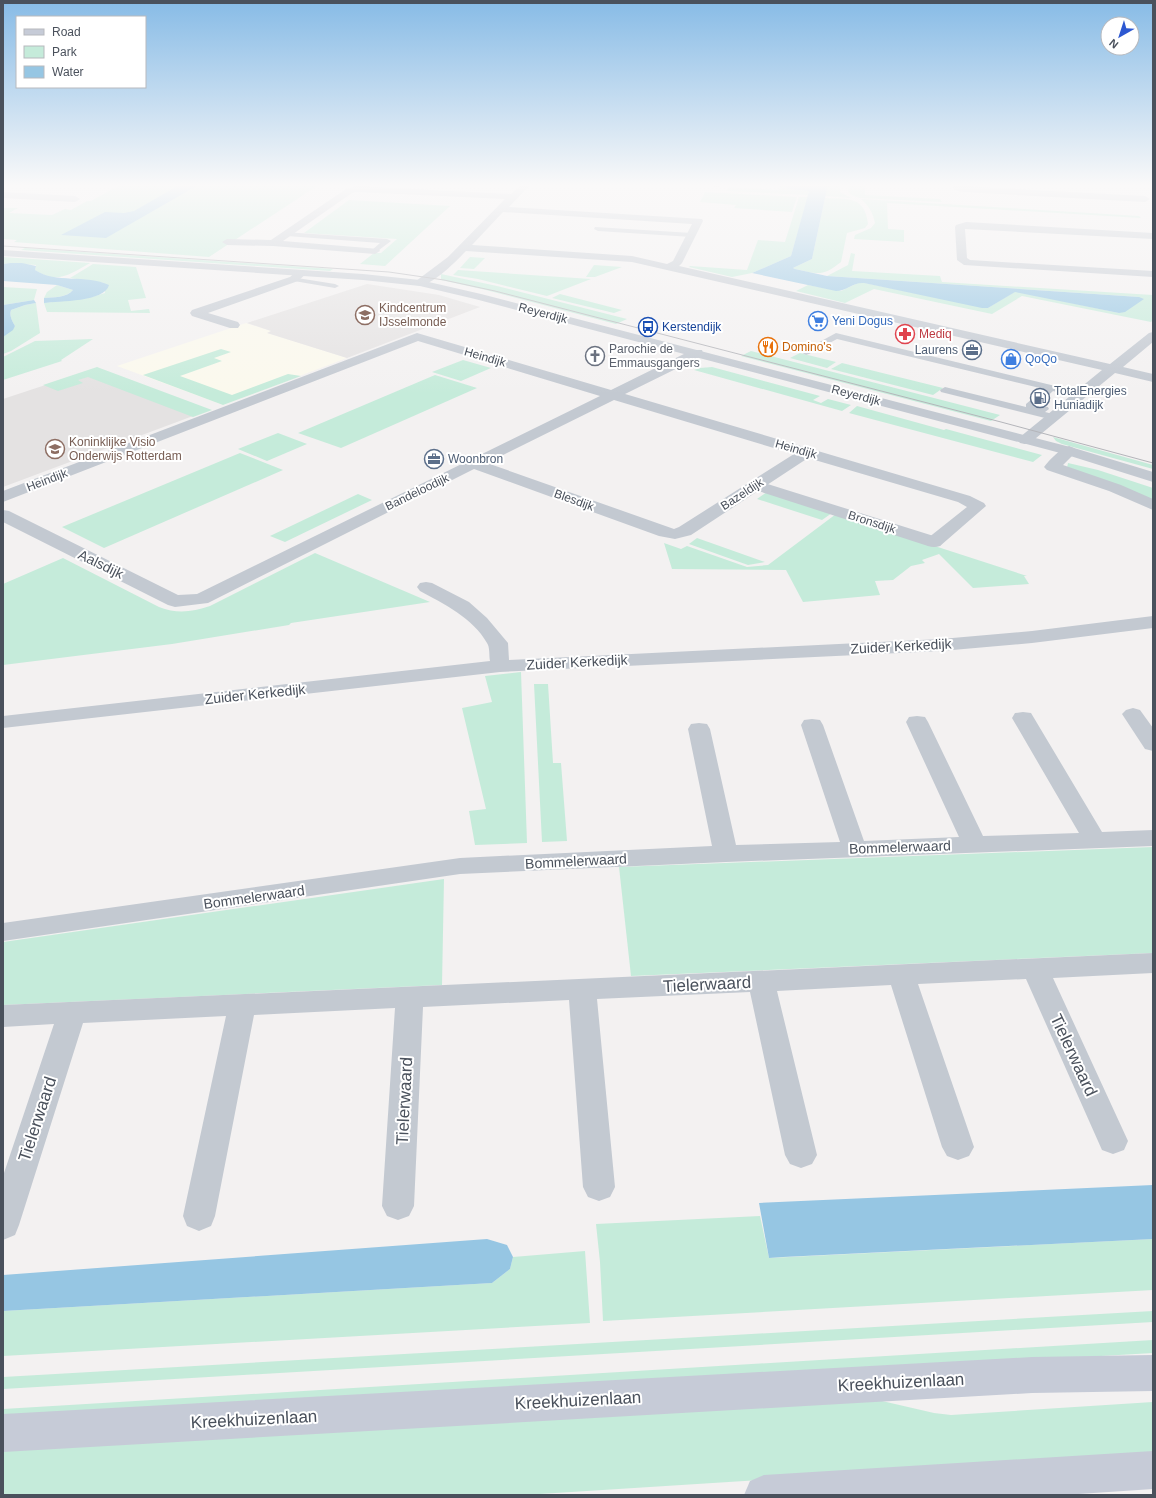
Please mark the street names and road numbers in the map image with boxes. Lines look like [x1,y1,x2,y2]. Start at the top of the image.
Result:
street label: Reyerdijk [517,300,570,326]
street label: Heindijk [463,344,508,370]
street label: Reyerdijk [830,382,883,408]
street label: Heindijk [774,436,819,462]
street label: Heindijk [25,465,70,494]
street label: Bandeloodijk [383,470,452,513]
street label: Bazeldijk [718,475,767,513]
street label: Blesdijk [552,486,597,514]
street label: Bronsdijk [846,508,899,537]
street label: Aalsdijk [76,546,127,582]
street label: Zuider Kerkedijk [850,635,953,657]
street label: Zuider Kerkedijk [526,651,629,673]
street label: Zuider Kerkedijk [204,681,307,707]
street label: Bommelerwaard [849,837,951,857]
street label: Bommelerwaard [525,850,627,872]
street label: Bommelerwaard [202,882,306,912]
street label: Tielerwaard [662,973,752,996]
street label: Tielerwaard [1046,1011,1101,1099]
street label: Tielerwaard [393,1056,416,1146]
street label: Tielerwaard [15,1074,60,1164]
street label: Kreekhuizenlaan [837,1370,965,1395]
street label: Kreekhuizenlaan [514,1388,642,1413]
street label: Kreekhuizenlaan [190,1407,318,1432]

